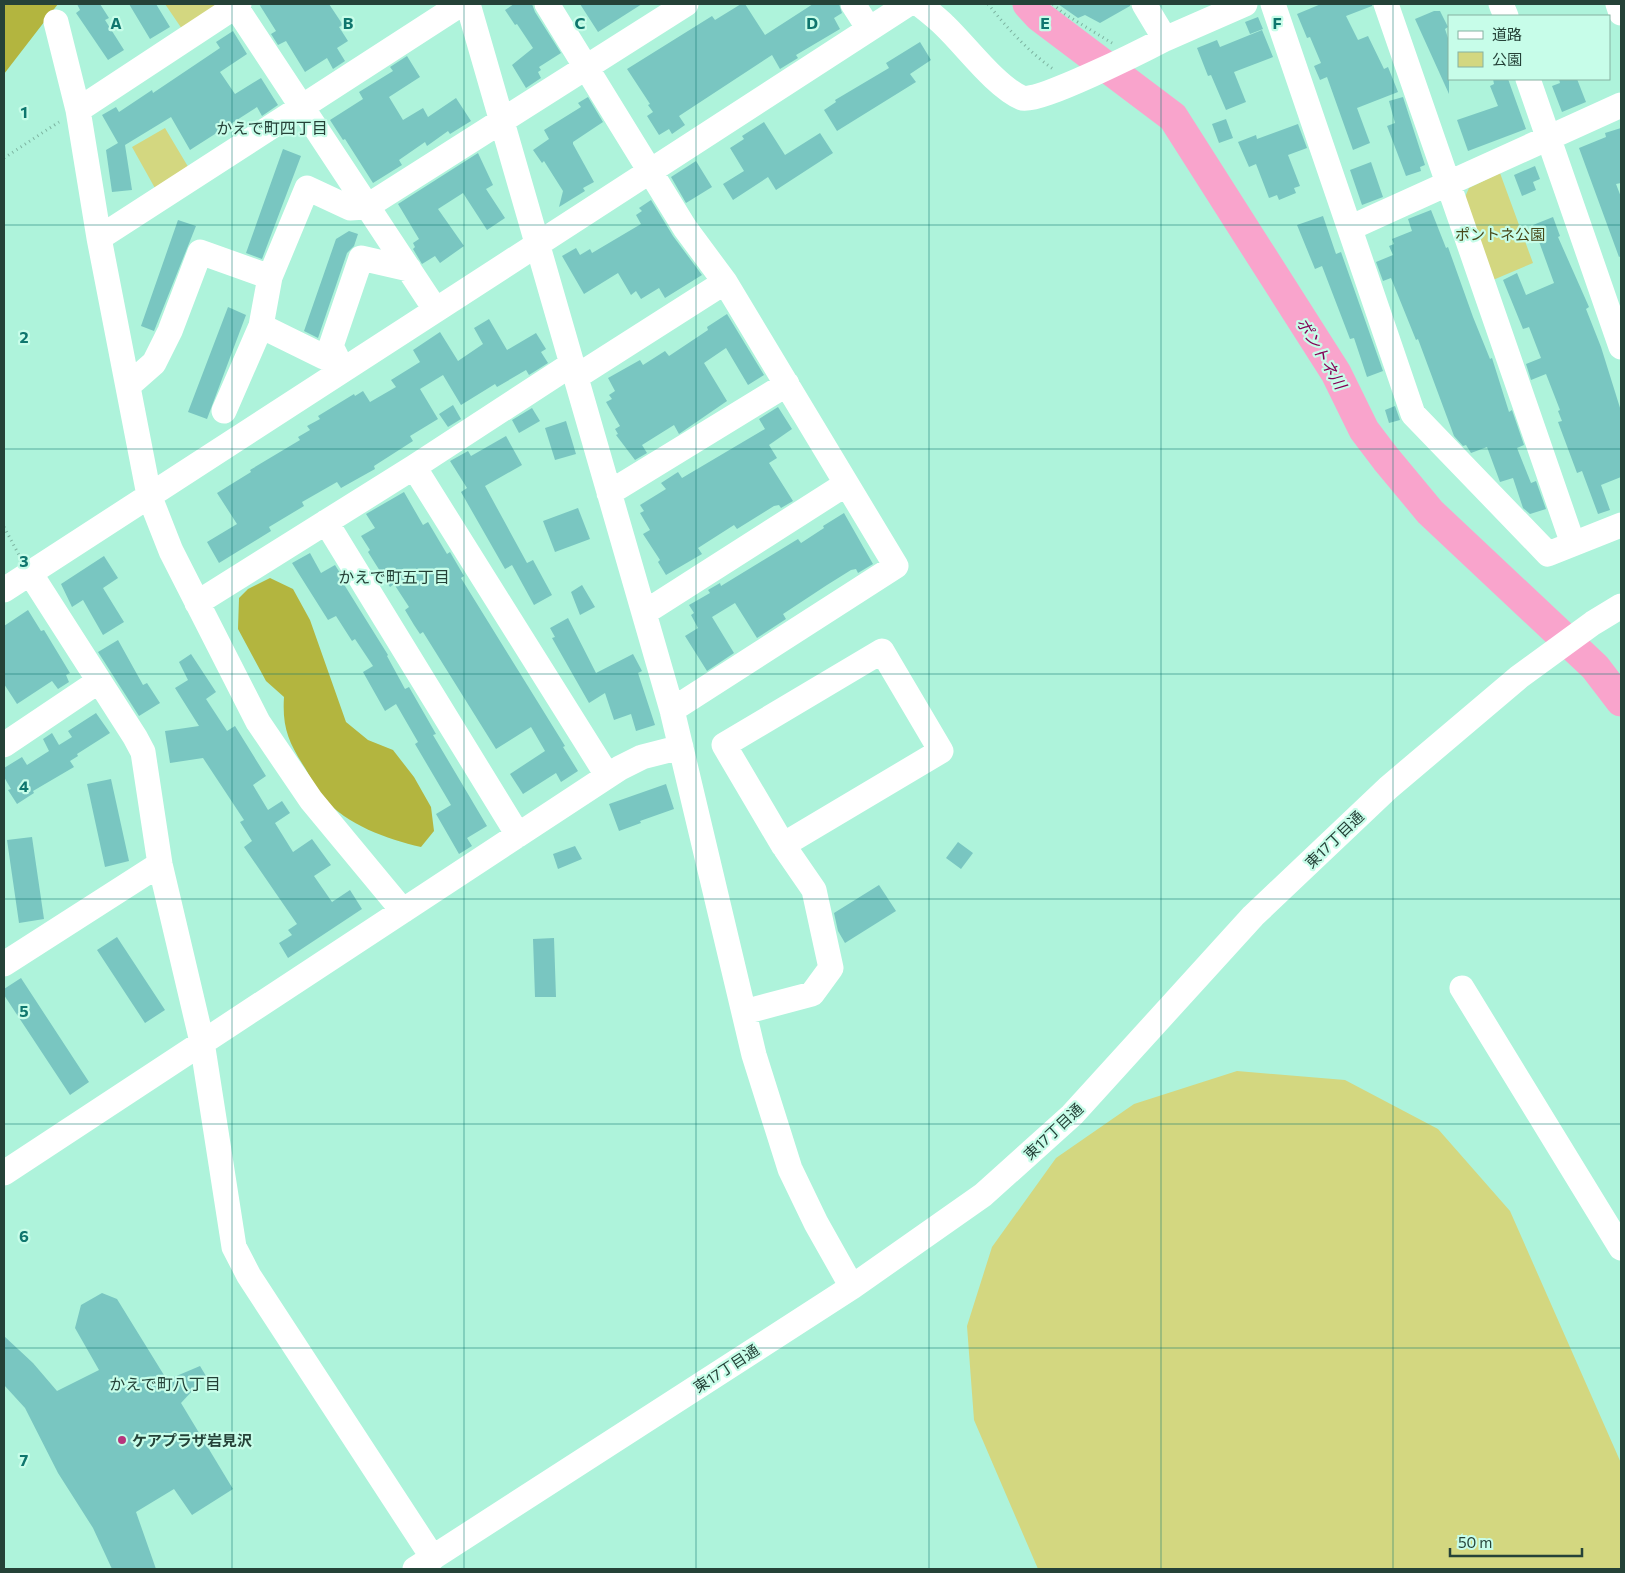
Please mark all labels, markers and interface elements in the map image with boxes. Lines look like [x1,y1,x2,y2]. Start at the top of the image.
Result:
text: A [110,13,122,32]
text: B [343,13,354,32]
text: C [575,13,586,32]
text: D [806,13,818,32]
text: E [1040,13,1050,32]
text: F [1272,13,1282,32]
legend [1448,15,1610,80]
text: 道路 [1492,25,1522,43]
text: 公園 [1492,50,1522,68]
text: 1 [20,102,28,121]
district label: かえで町四丁目 [216,118,328,137]
park label: ポントネ公園 [1455,225,1545,243]
water label: ポントネ川 [1293,314,1352,394]
text: 2 [19,327,29,346]
text: 3 [19,551,29,570]
district label: かえで町五丁目 [338,567,450,586]
text: 4 [19,776,29,795]
street label: 東17丁目通 [1301,807,1367,871]
text: 5 [19,1001,29,1020]
street label: 東17丁目通 [1020,1099,1086,1163]
text: 6 [19,1226,29,1245]
street label: 東17丁目通 [690,1340,762,1396]
district label: かえで町八丁目 [109,1374,221,1393]
place label: ケアプラザ岩見沢 [132,1431,252,1449]
marker: ケアプラザ岩見沢 [116,1434,128,1446]
text: 7 [20,1450,29,1469]
scale bar [1450,1526,1582,1558]
text: 50 m [1458,1533,1492,1551]

